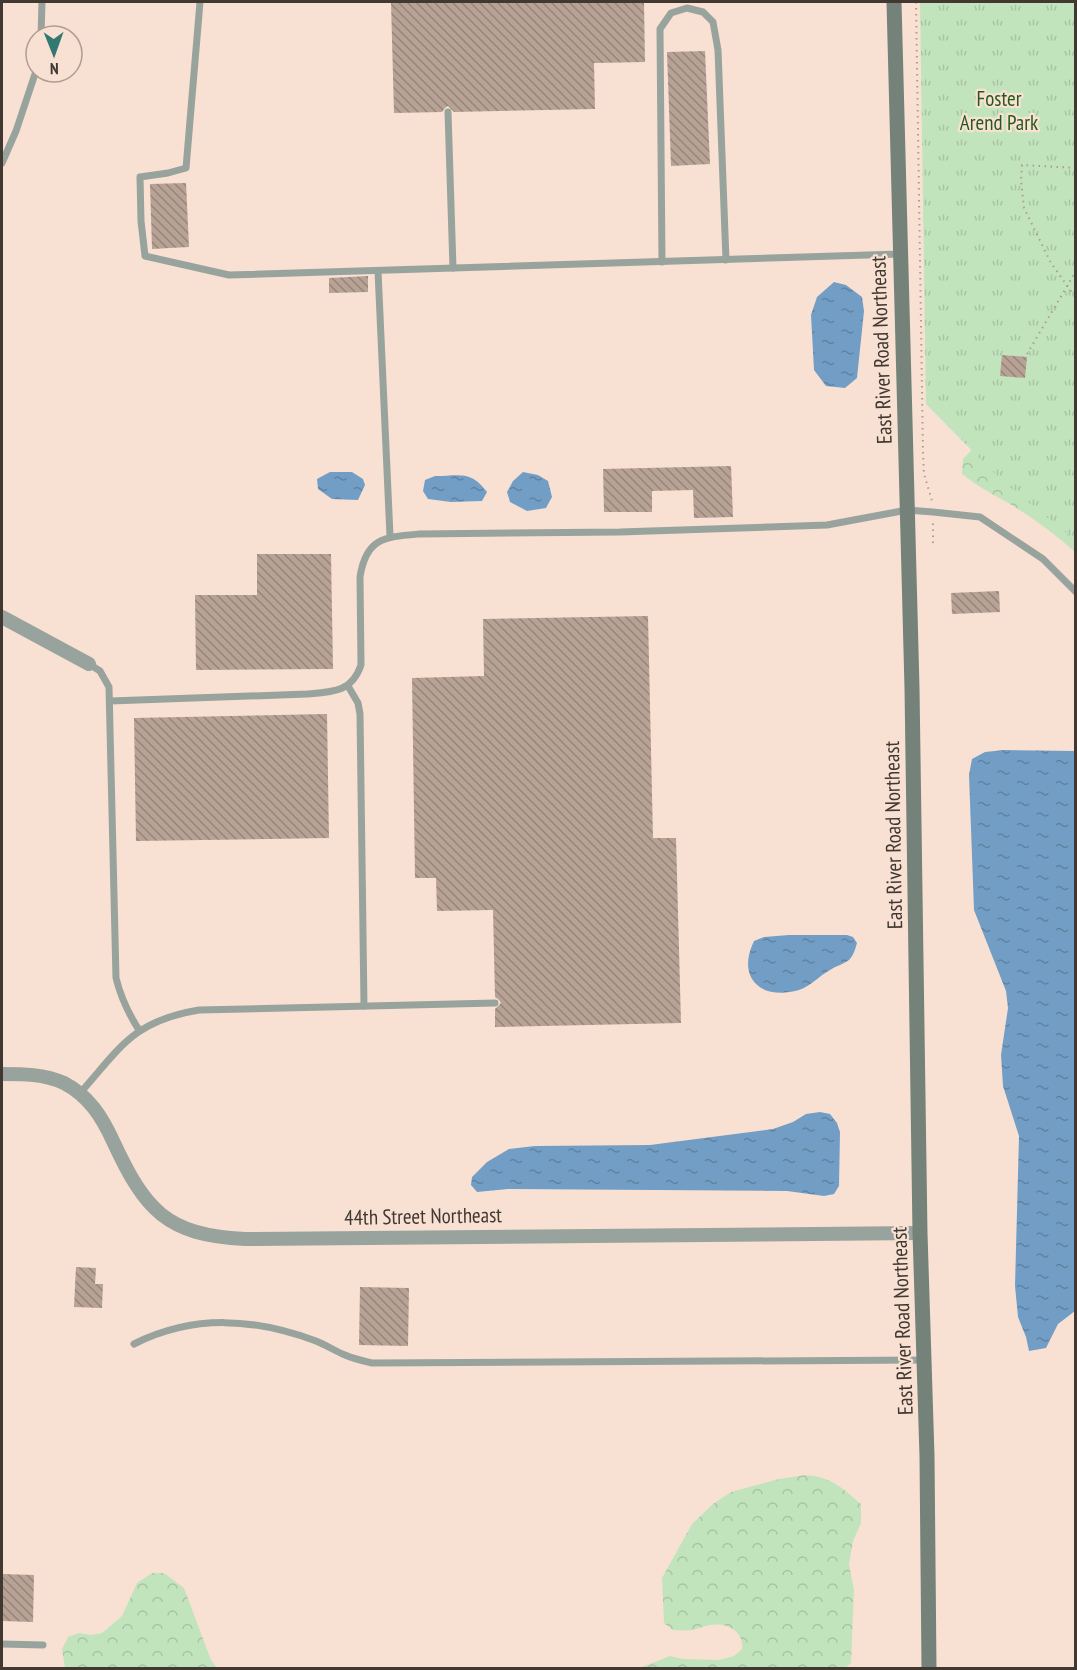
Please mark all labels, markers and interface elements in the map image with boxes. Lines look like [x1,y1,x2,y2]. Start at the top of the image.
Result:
north arrow [24,24,84,84]
text: N [50,59,59,79]
park label: Foster Arend Park [960,85,1038,136]
street label: East River Road Northeast [864,255,898,445]
street label: East River Road Northeast [878,740,908,929]
street label: 44th Street Northeast [344,1201,502,1231]
street label: East River Road Northeast [885,1226,919,1416]

